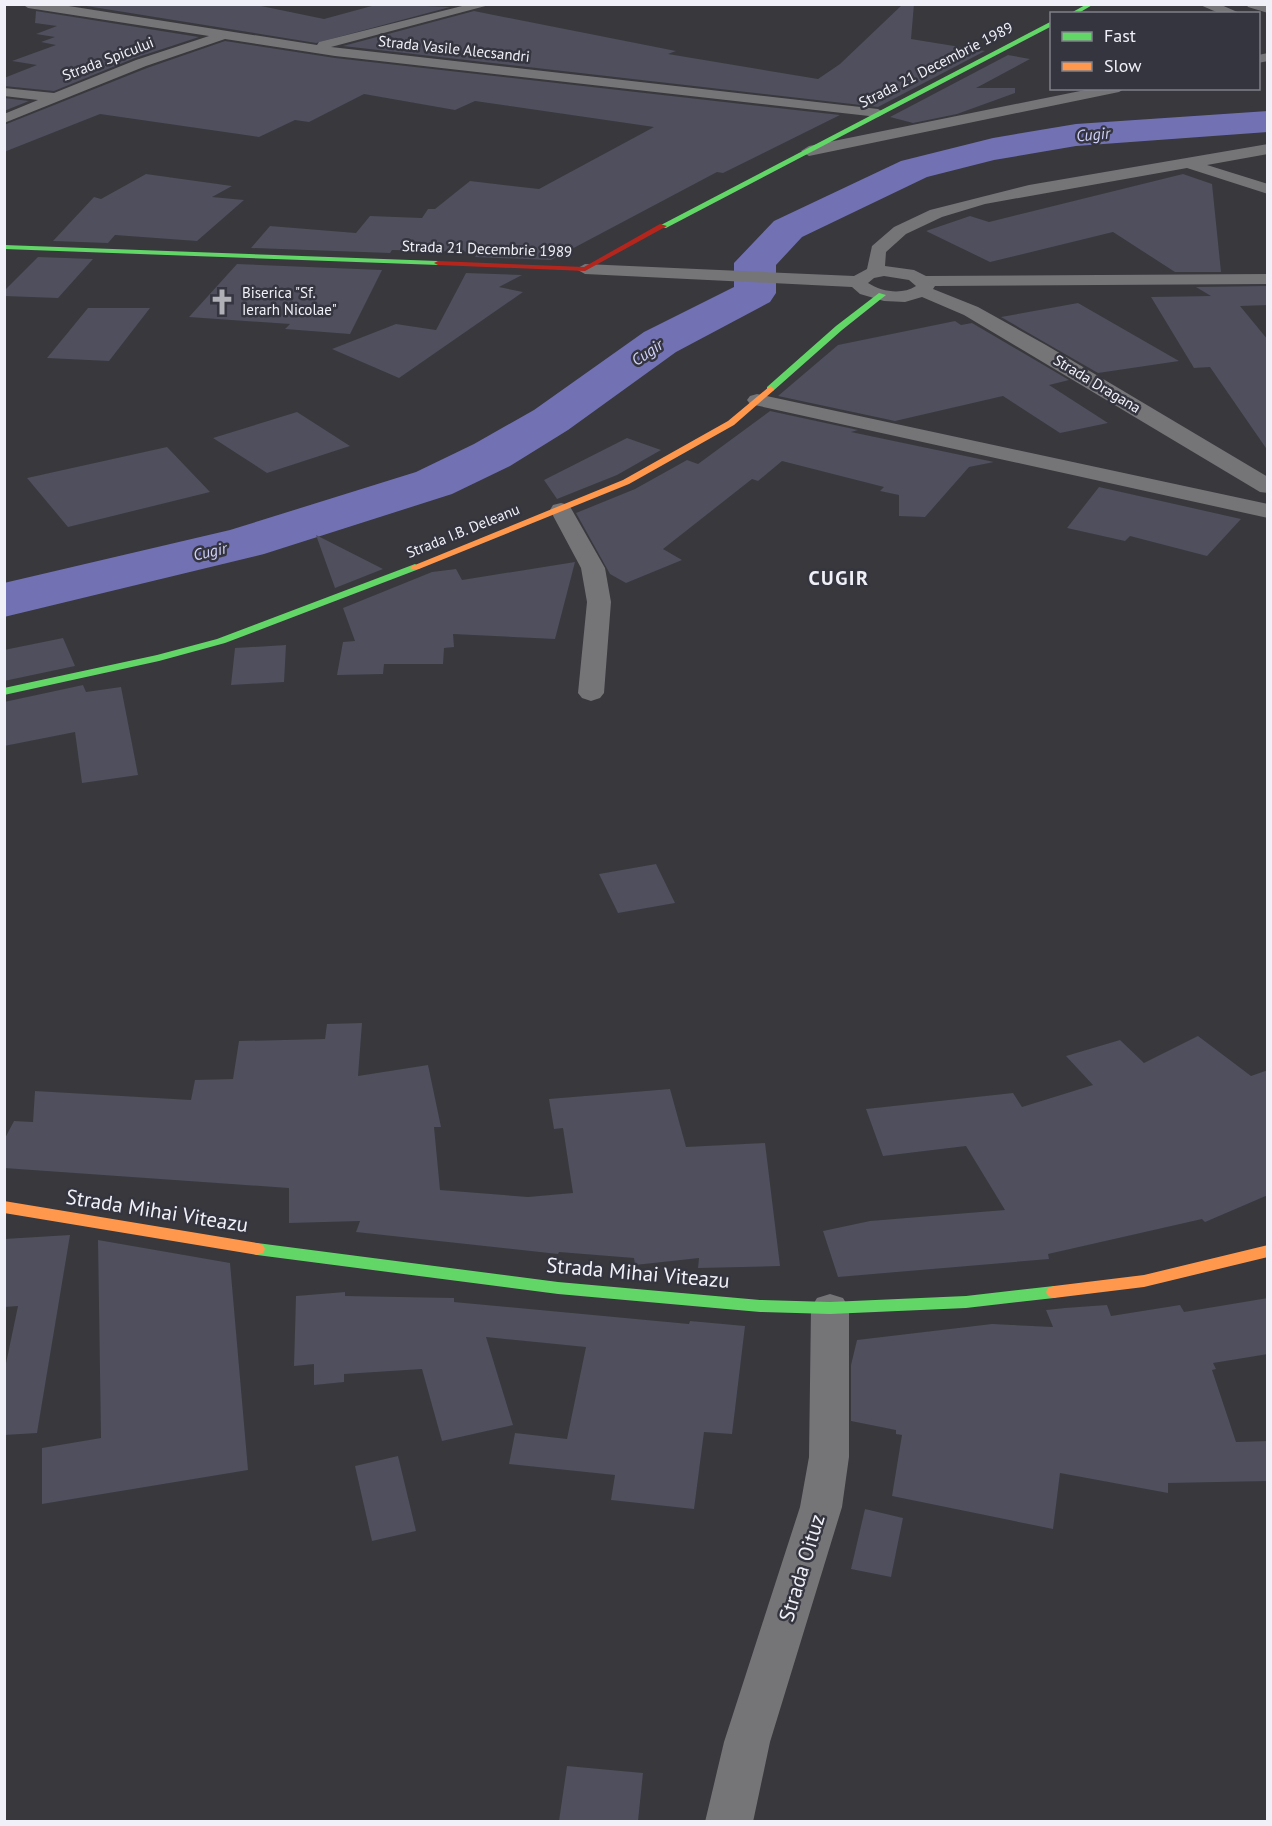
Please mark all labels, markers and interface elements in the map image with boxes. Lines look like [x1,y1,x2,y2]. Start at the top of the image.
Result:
legend [1050,12,1260,90]
street label: Strada 21 Decembrie 1989 [856,17,1016,112]
text: Fast [1104,24,1136,47]
street label: Strada Vasile Alecsandri [377,31,531,66]
street label: Strada Spicului [59,32,156,85]
text: Slow [1104,54,1142,77]
water label: Cugir [1075,122,1113,145]
street label: Strada 21 Decembrie 1989 [401,236,573,261]
place label: Biserica "Sf. Ierarh Nicolae" [242,283,337,319]
church icon: Biserica "Sf. Ierarh Nicolae" [207,287,237,317]
water label: Cugir [627,333,668,370]
street label: Strada Dragana [1050,350,1144,417]
street label: Strada I.B. Deleanu [403,499,522,562]
water label: Cugir [191,537,230,565]
district label: CUGIR [808,565,870,591]
street label: Strada Mihai Viteazu [64,1183,250,1238]
street label: Strada Mihai Viteazu [545,1251,731,1294]
street label: Strada Oituz [772,1511,831,1625]

